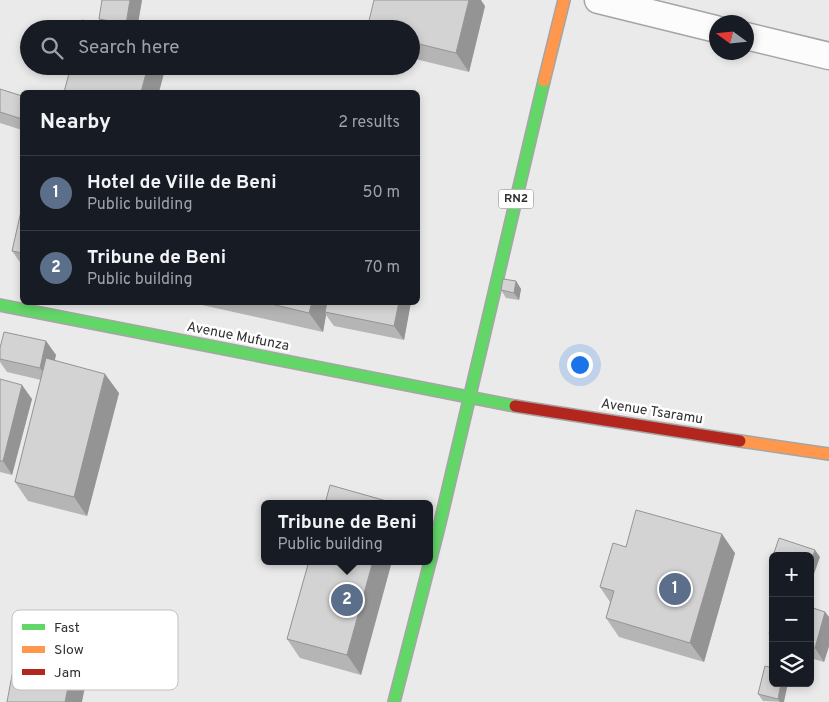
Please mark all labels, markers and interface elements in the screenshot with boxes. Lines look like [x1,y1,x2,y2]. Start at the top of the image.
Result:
north arrow [709,15,754,60]
search box [20,20,420,75]
icon: search [38,34,66,62]
text: Search here [78,36,180,60]
text: Nearby [40,109,111,136]
text: 2 results [338,113,400,133]
text: Hotel de Ville de Beni [87,171,277,195]
text: 1 [53,183,59,203]
text: 50 m [363,183,400,203]
road number: RN2 [498,190,534,208]
text: Public building [87,195,192,215]
text: Tribune de Beni [87,246,226,270]
text: 2 [51,258,61,278]
text: 70 m [365,258,400,278]
text: Public building [87,270,192,290]
street label: Avenue Mufunza [185,319,291,355]
your location [567,352,593,378]
street label: Avenue Tsaramu [600,396,704,428]
popup [261,500,433,565]
text: Tribune de Beni [277,511,417,535]
text: Public building [277,535,383,555]
map controls [769,552,814,687]
button: + [769,552,814,597]
pin: 1 [659,570,691,608]
pin: 2 [331,581,363,619]
button: − [769,597,814,642]
legend [12,610,178,690]
text: Fast [54,620,80,637]
text: Slow [54,642,84,659]
button: layers [769,642,814,687]
text: Jam [54,665,81,682]

